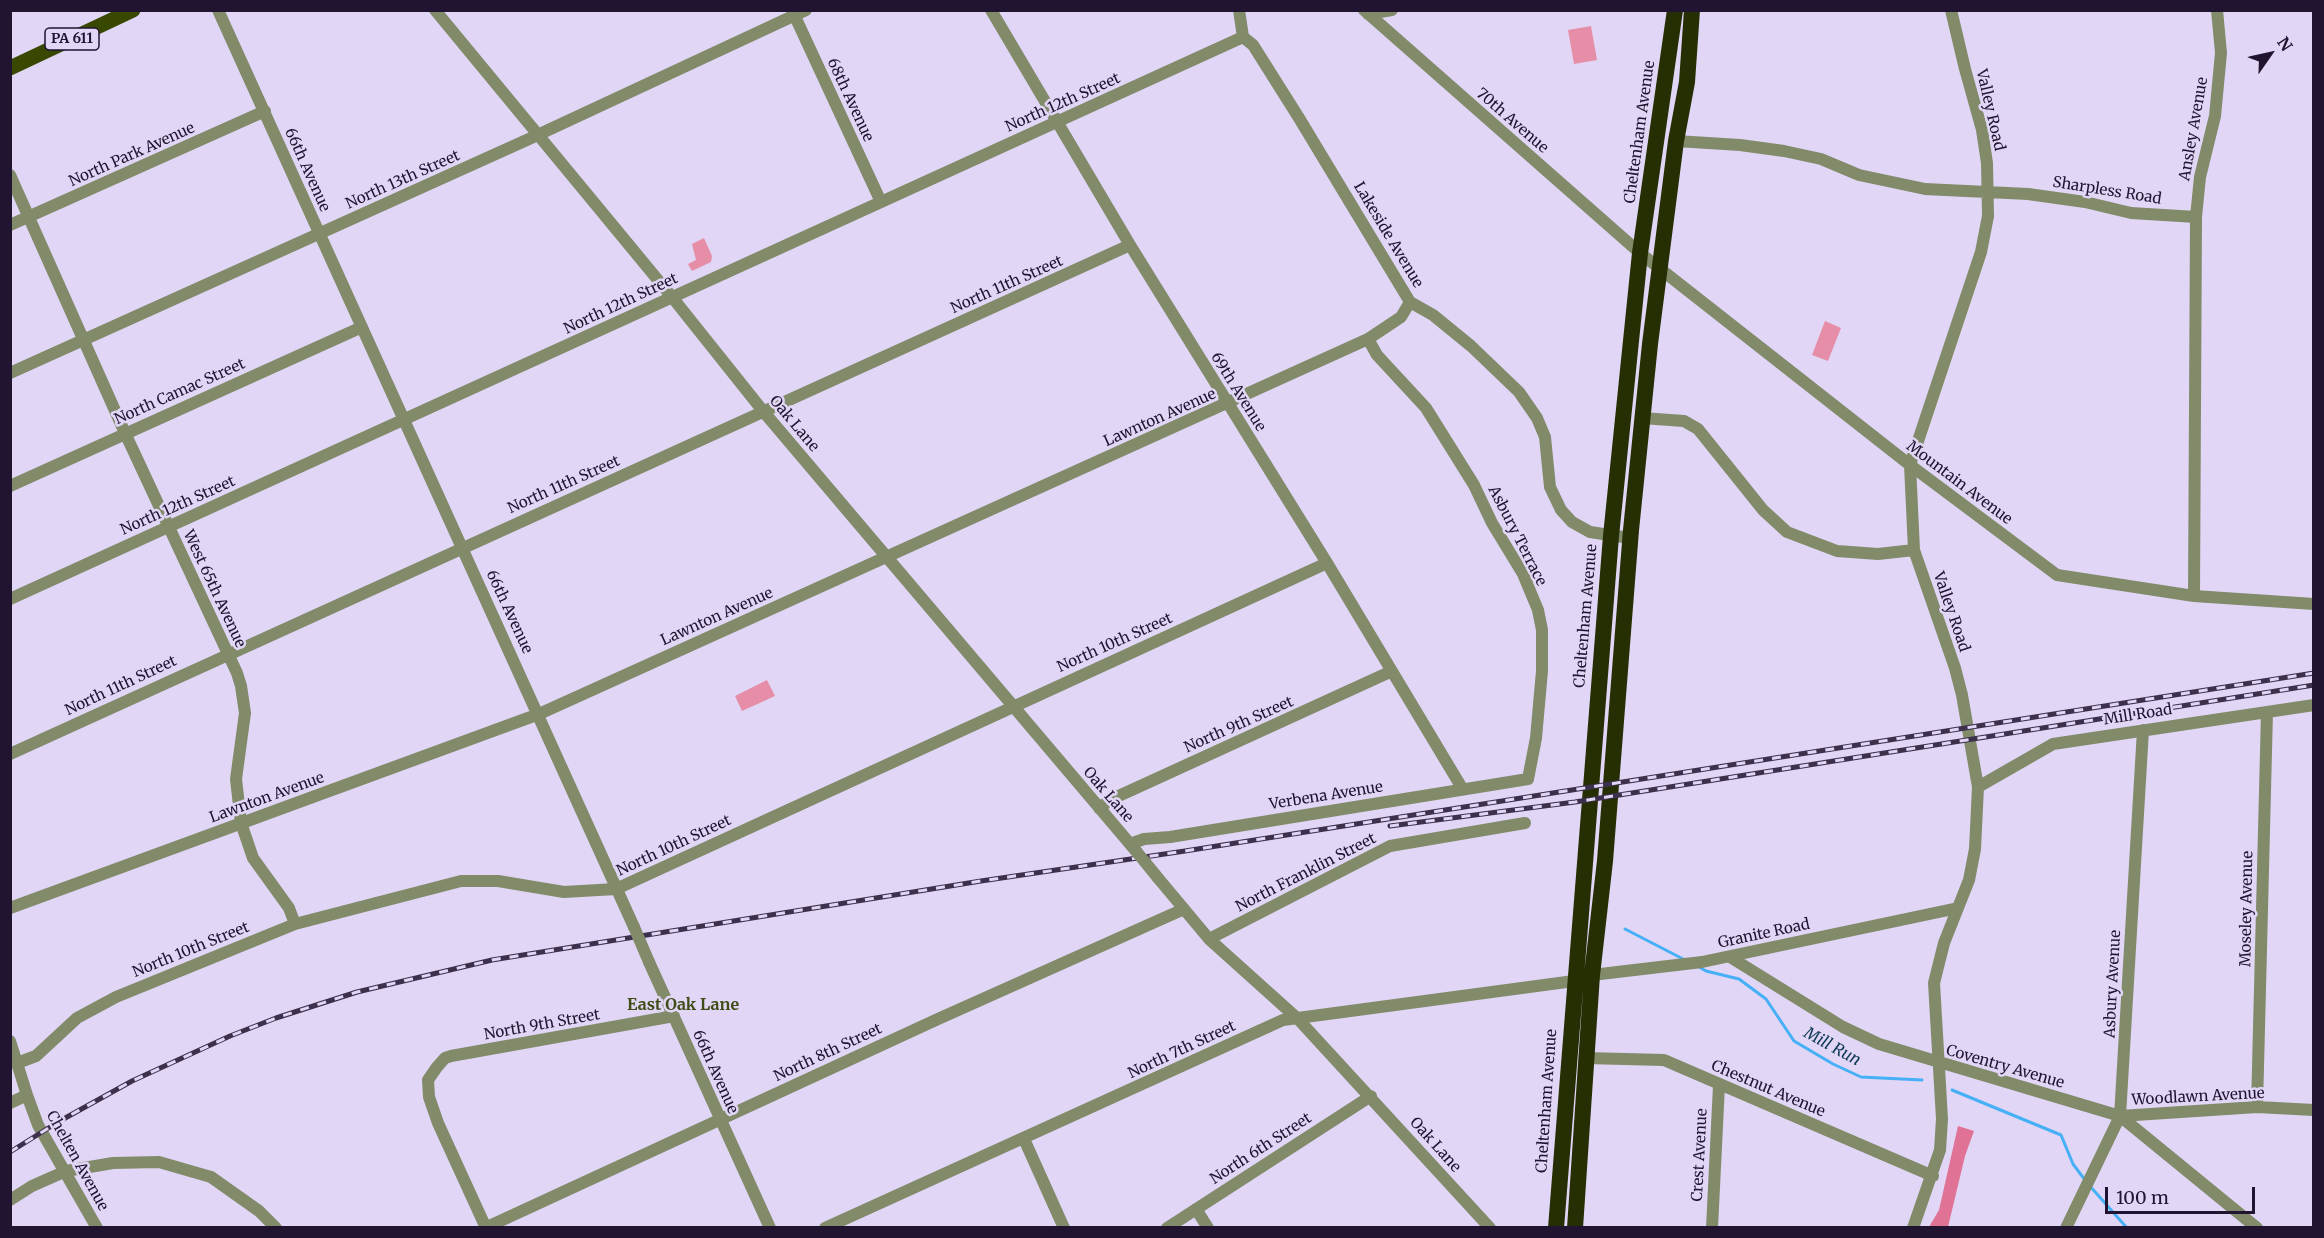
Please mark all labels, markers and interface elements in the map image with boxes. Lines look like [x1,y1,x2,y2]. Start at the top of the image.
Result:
north arrow [2240,24,2300,84]
road number: PA 611 [45,28,99,50]
text: N [2273,33,2297,55]
street label: 68th Avenue [823,55,877,145]
street label: Cheltenham Avenue [1621,59,1659,205]
street label: Valley Road [1972,67,2008,153]
street label: North 12th Street [1003,70,1123,136]
street label: Ansley Avenue [2176,76,2212,182]
street label: 70th Avenue [1472,85,1552,157]
street label: North Park Avenue [66,119,198,191]
street label: 66th Avenue [281,125,333,215]
street label: North 13th Street [343,147,463,213]
street label: Sharpless Road [2051,174,2163,208]
street label: Lakeside Avenue [1349,179,1427,291]
street label: North 11th Street [948,252,1066,318]
street label: North 12th Street [561,270,681,338]
street label: 69th Avenue [1207,349,1269,435]
street label: North Camac Street [112,355,248,429]
street label: Lawnton Avenue [1101,385,1219,451]
street label: Oak Lane [765,392,823,456]
street label: Mountain Avenue [1903,437,2015,529]
street label: North 11th Street [505,452,623,518]
street label: North 12th Street [118,473,238,539]
street label: Asbury Terrace [1484,483,1550,589]
street label: West 65th Avenue [179,527,249,651]
street label: Cheltenham Avenue [1571,543,1601,689]
street label: 66th Avenue [482,567,536,657]
street label: Valley Road [1929,570,1973,654]
street label: Lawnton Avenue [658,584,776,650]
street label: North 10th Street [1055,610,1175,676]
street label: North 11th Street [62,652,180,720]
street label: North 9th Street [1182,693,1296,757]
street label: Mill Road [2103,701,2173,729]
street label: Oak Lane [1079,764,1137,826]
street label: Lawnton Avenue [207,769,327,827]
street label: Verbena Avenue [1268,778,1384,814]
street label: North 10th Street [614,812,734,880]
street label: North Franklin Street [1233,830,1379,916]
street label: Moseley Avenue [2237,851,2257,967]
street label: Granite Road [1717,916,1811,952]
street label: North 10th Street [130,918,252,982]
street label: Asbury Avenue [2101,930,2125,1038]
district label: East Oak Lane [627,995,739,1015]
street label: North 9th Street [483,1006,601,1044]
street label: North 7th Street [1125,1017,1239,1083]
street label: North 8th Street [771,1020,885,1086]
water label: Mill Run [1800,1024,1864,1070]
street label: 66th Avenue [689,1027,741,1117]
street label: Cheltenham Avenue [1533,1028,1561,1174]
street label: Coventry Avenue [1944,1042,2066,1092]
street label: Chestnut Avenue [1708,1057,1828,1121]
street label: Woodlawn Avenue [2131,1085,2265,1109]
street label: Chelten Avenue [42,1108,112,1214]
street label: Crest Avenue [1689,1108,1711,1202]
street label: North 6th Street [1207,1110,1315,1188]
street label: Oak Lane [1406,1114,1464,1176]
scale bar [2108,1175,2258,1213]
text: 100 m [2116,1186,2169,1209]

